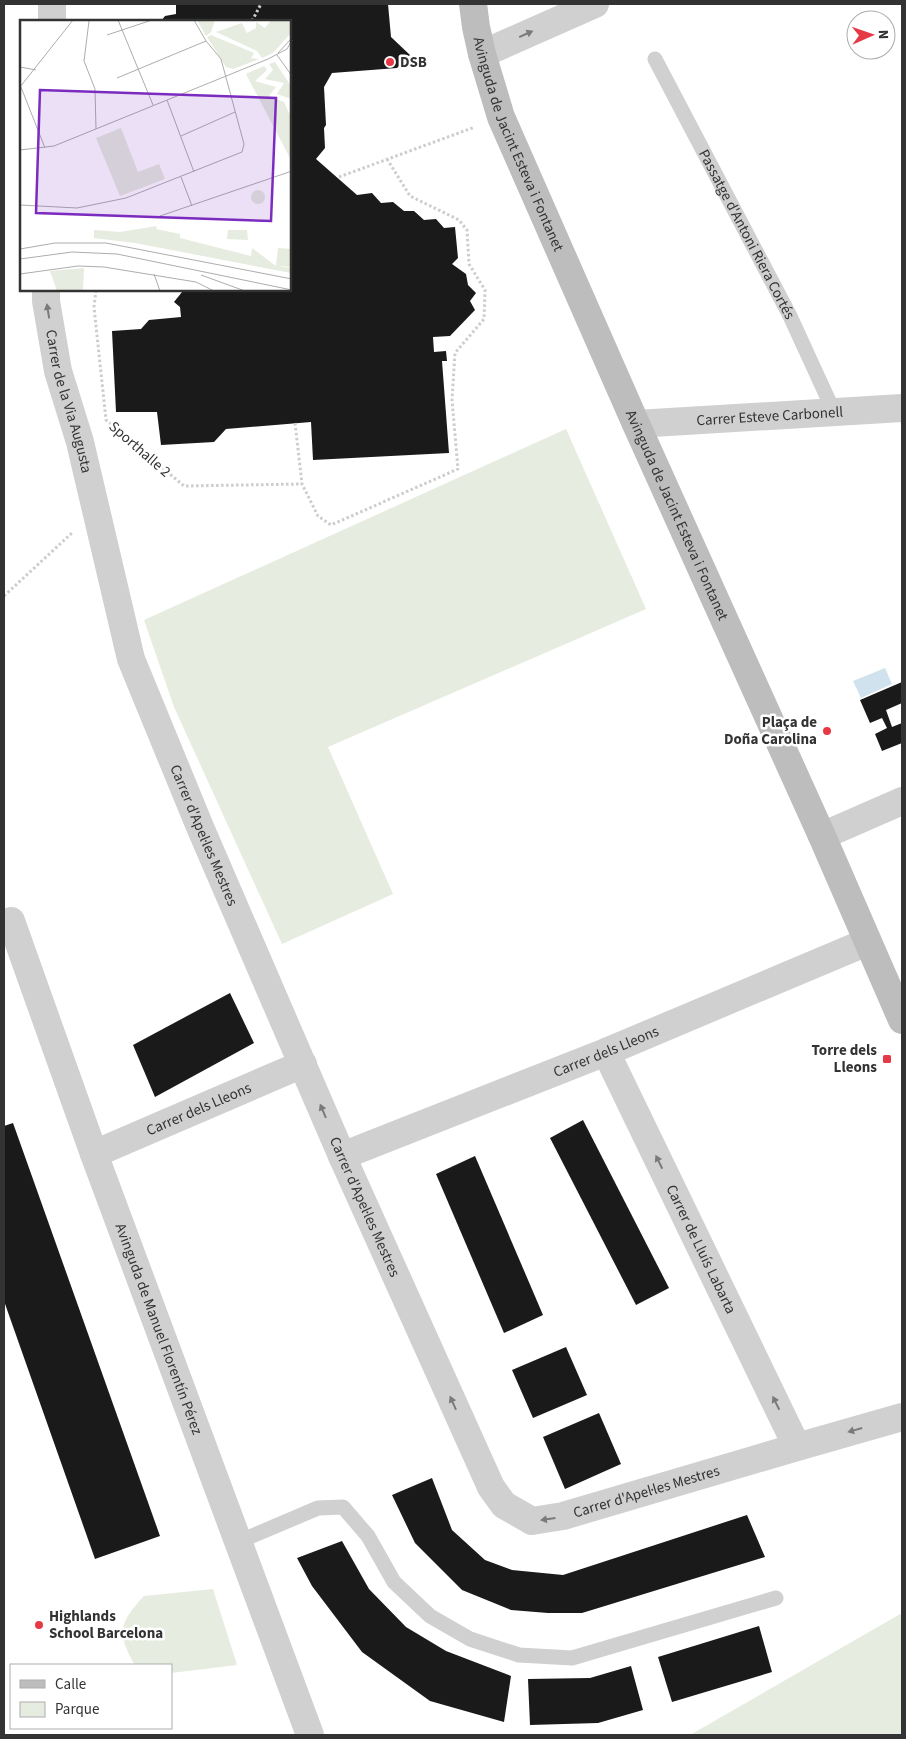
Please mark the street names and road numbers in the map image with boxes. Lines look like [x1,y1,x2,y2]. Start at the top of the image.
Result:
street label: Avinguda de Jacint Esteva i Fontanet [468,35,569,255]
street label: Passatge d'Antoni Riera Cortés [693,146,800,323]
street label: Carrer de la Via Augusta [40,328,97,475]
street label: Carrer Esteve Carbonell [696,402,844,431]
street label: Avinguda de Jacint Esteva i Fontanet [620,407,733,624]
street label: Sporthalle 2 [104,417,175,482]
street label: Carrer d'Apel·les Mestres [164,762,243,909]
street label: Carrer dels Lleons [550,1021,662,1083]
street label: Carrer dels Lleons [143,1078,255,1141]
street label: Carrer d'Apel·les Mestres [324,1134,405,1280]
street label: Carrer de Lluís Labarta [661,1181,741,1318]
street label: Avinguda de Manuel Florentín Pérez [110,1220,207,1438]
street label: Carrer d'Apel·les Mestres [571,1460,722,1523]

